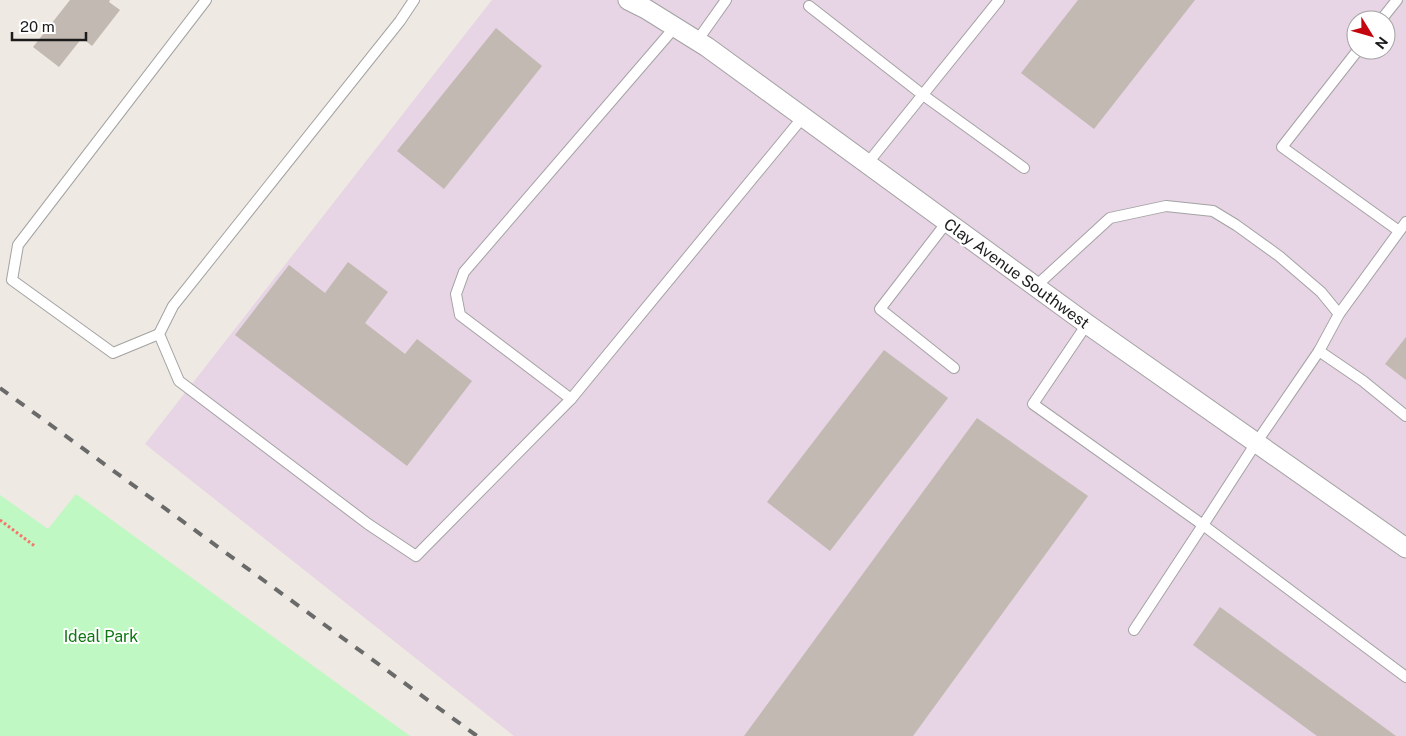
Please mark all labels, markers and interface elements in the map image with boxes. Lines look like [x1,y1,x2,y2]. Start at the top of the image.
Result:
scale bar [12,10,86,42]
north arrow [1346,10,1396,60]
text: 20 m [20,18,55,35]
text: N [1372,34,1391,52]
street label: Clay Avenue Southwest [940,214,1093,333]
park label: Ideal Park [64,627,138,646]

